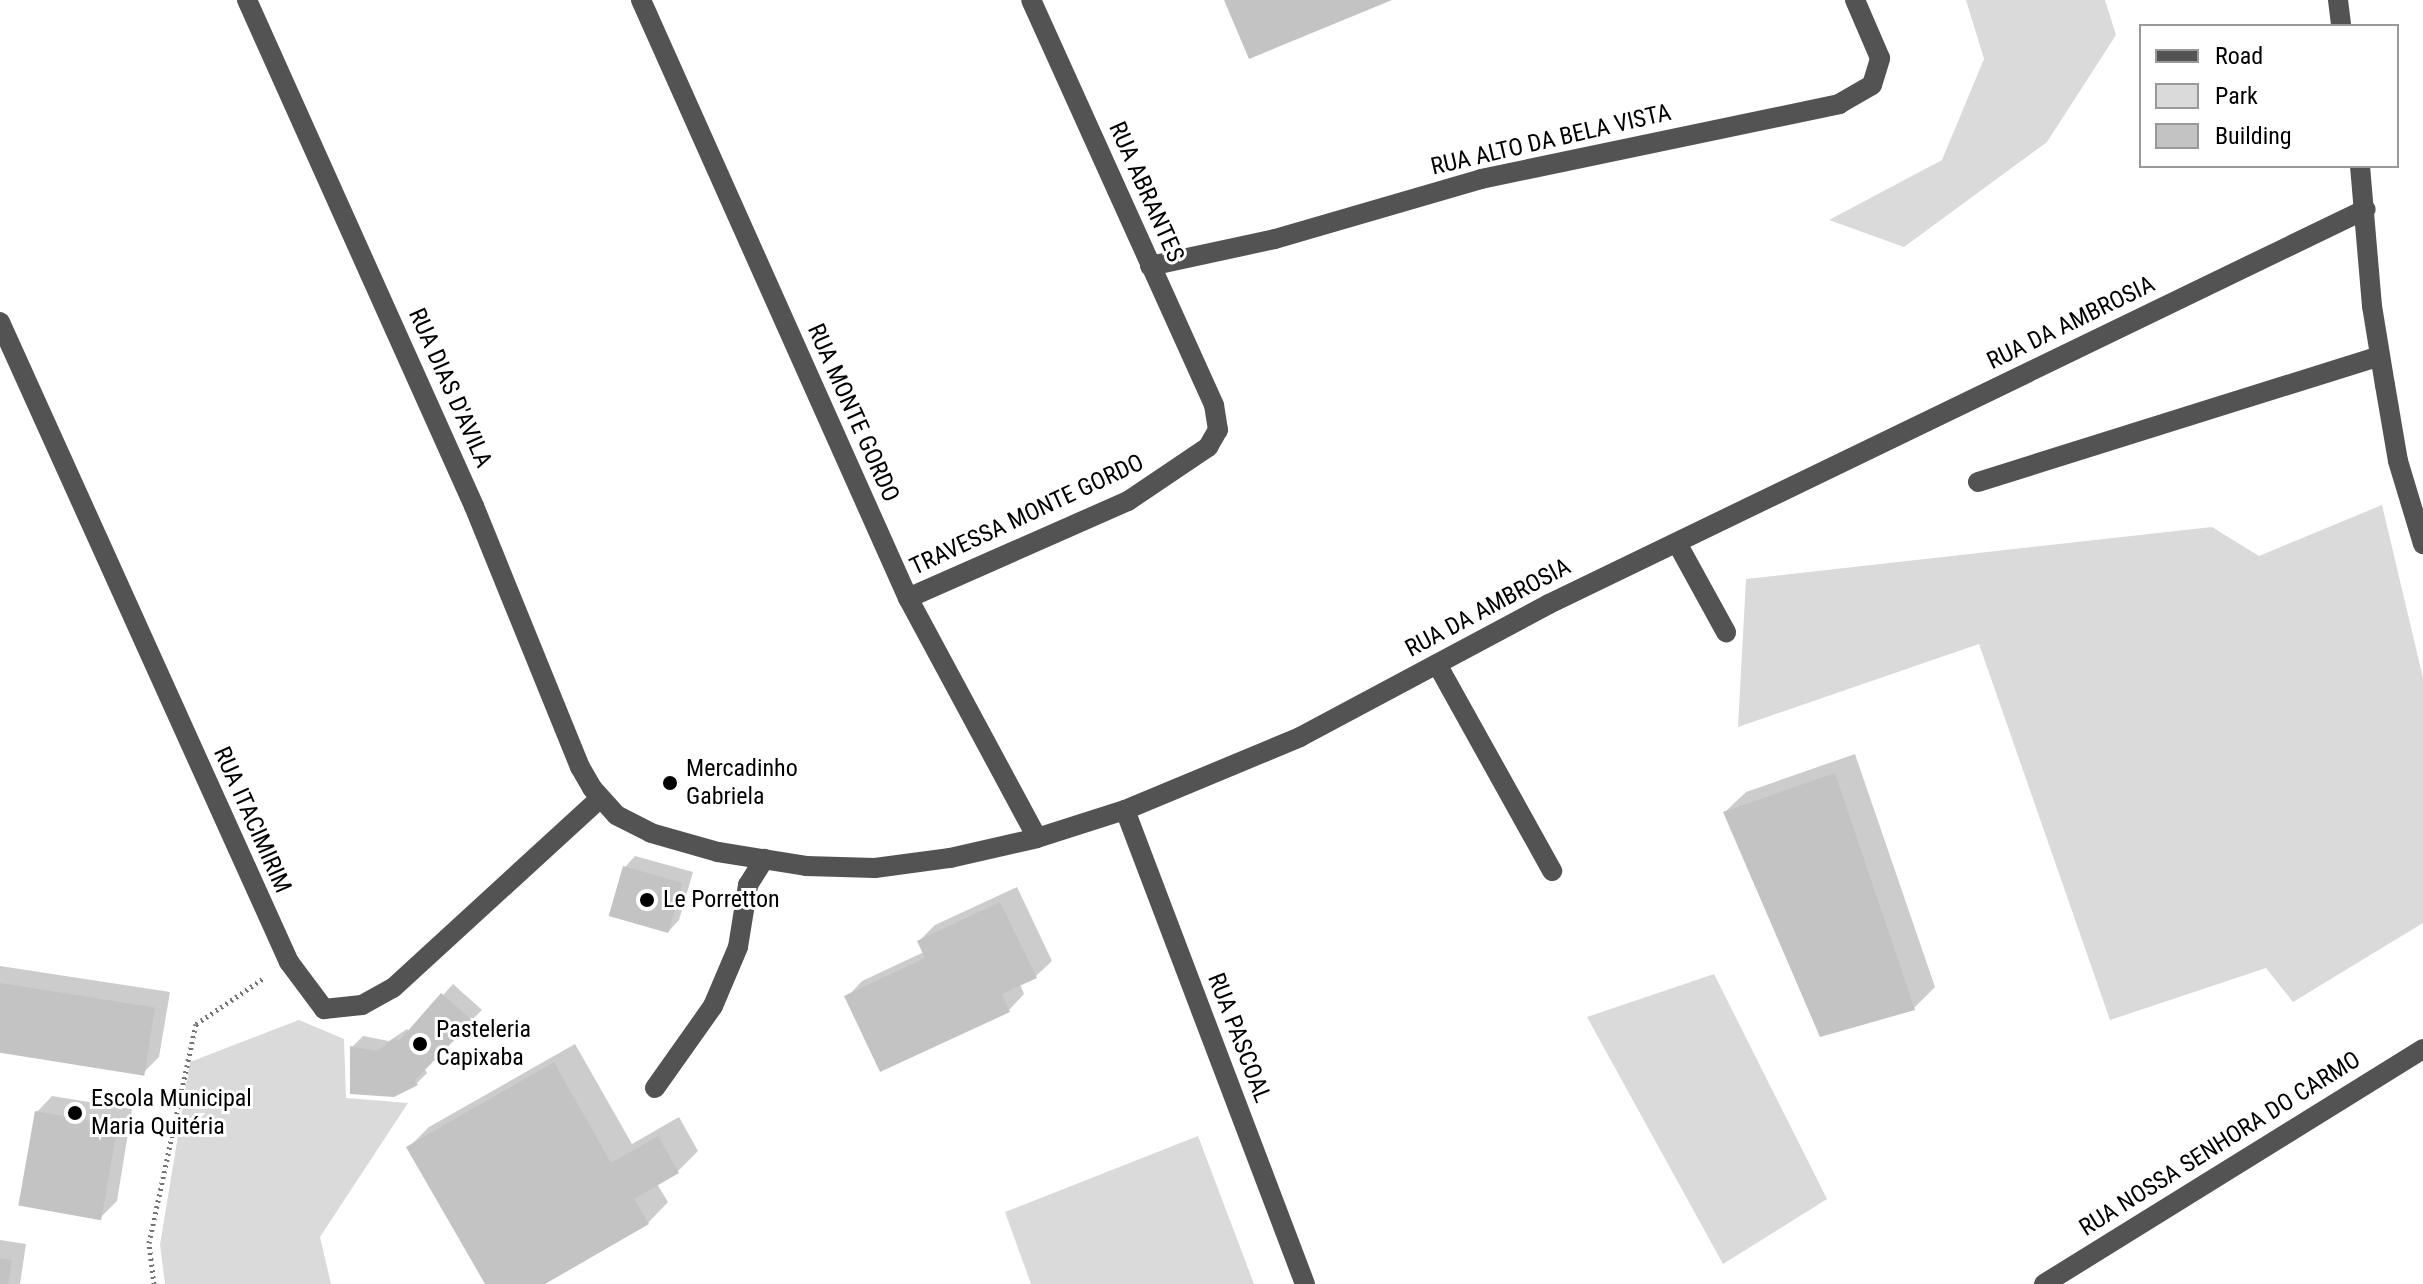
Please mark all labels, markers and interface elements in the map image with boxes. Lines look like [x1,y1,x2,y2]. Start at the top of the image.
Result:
legend [2139,24,2399,168]
text: Road [2215,42,2263,70]
text: Park [2215,82,2258,110]
street label: RUA ALTO DA BELA VISTA [1428,98,1674,182]
street label: RUA ABRANTES [1102,118,1190,266]
text: Building [2215,122,2292,150]
street label: RUA DA AMBROSIA [1983,270,2159,376]
street label: RUA DIAS D'AVILA [402,304,498,472]
street label: RUA MONTE GORDO [801,320,905,506]
street label: TRAVESSA MONTE GORDO [906,448,1148,582]
street label: RUA DA AMBROSIA [1401,552,1575,664]
street label: RUA ITACIMIRIM [207,743,297,897]
place label: Mercadinho Gabriela [686,755,798,811]
marker: Mercadinho Gabriela [661,774,679,792]
place label: Le Porretton [663,886,780,914]
marker: Le Porretton [638,891,656,909]
street label: RUA PASCOAL [1201,969,1277,1107]
place label: Pasteleria Capixaba [436,1016,531,1072]
marker: Pasteleria Capixaba [411,1035,429,1053]
street label: RUA NOSSA SENHORA DO CARMO [2074,1045,2366,1243]
place label: Escola Municipal Maria Quitéria [91,1085,252,1141]
marker: Escola Municipal Maria Quitéria [66,1104,84,1122]

